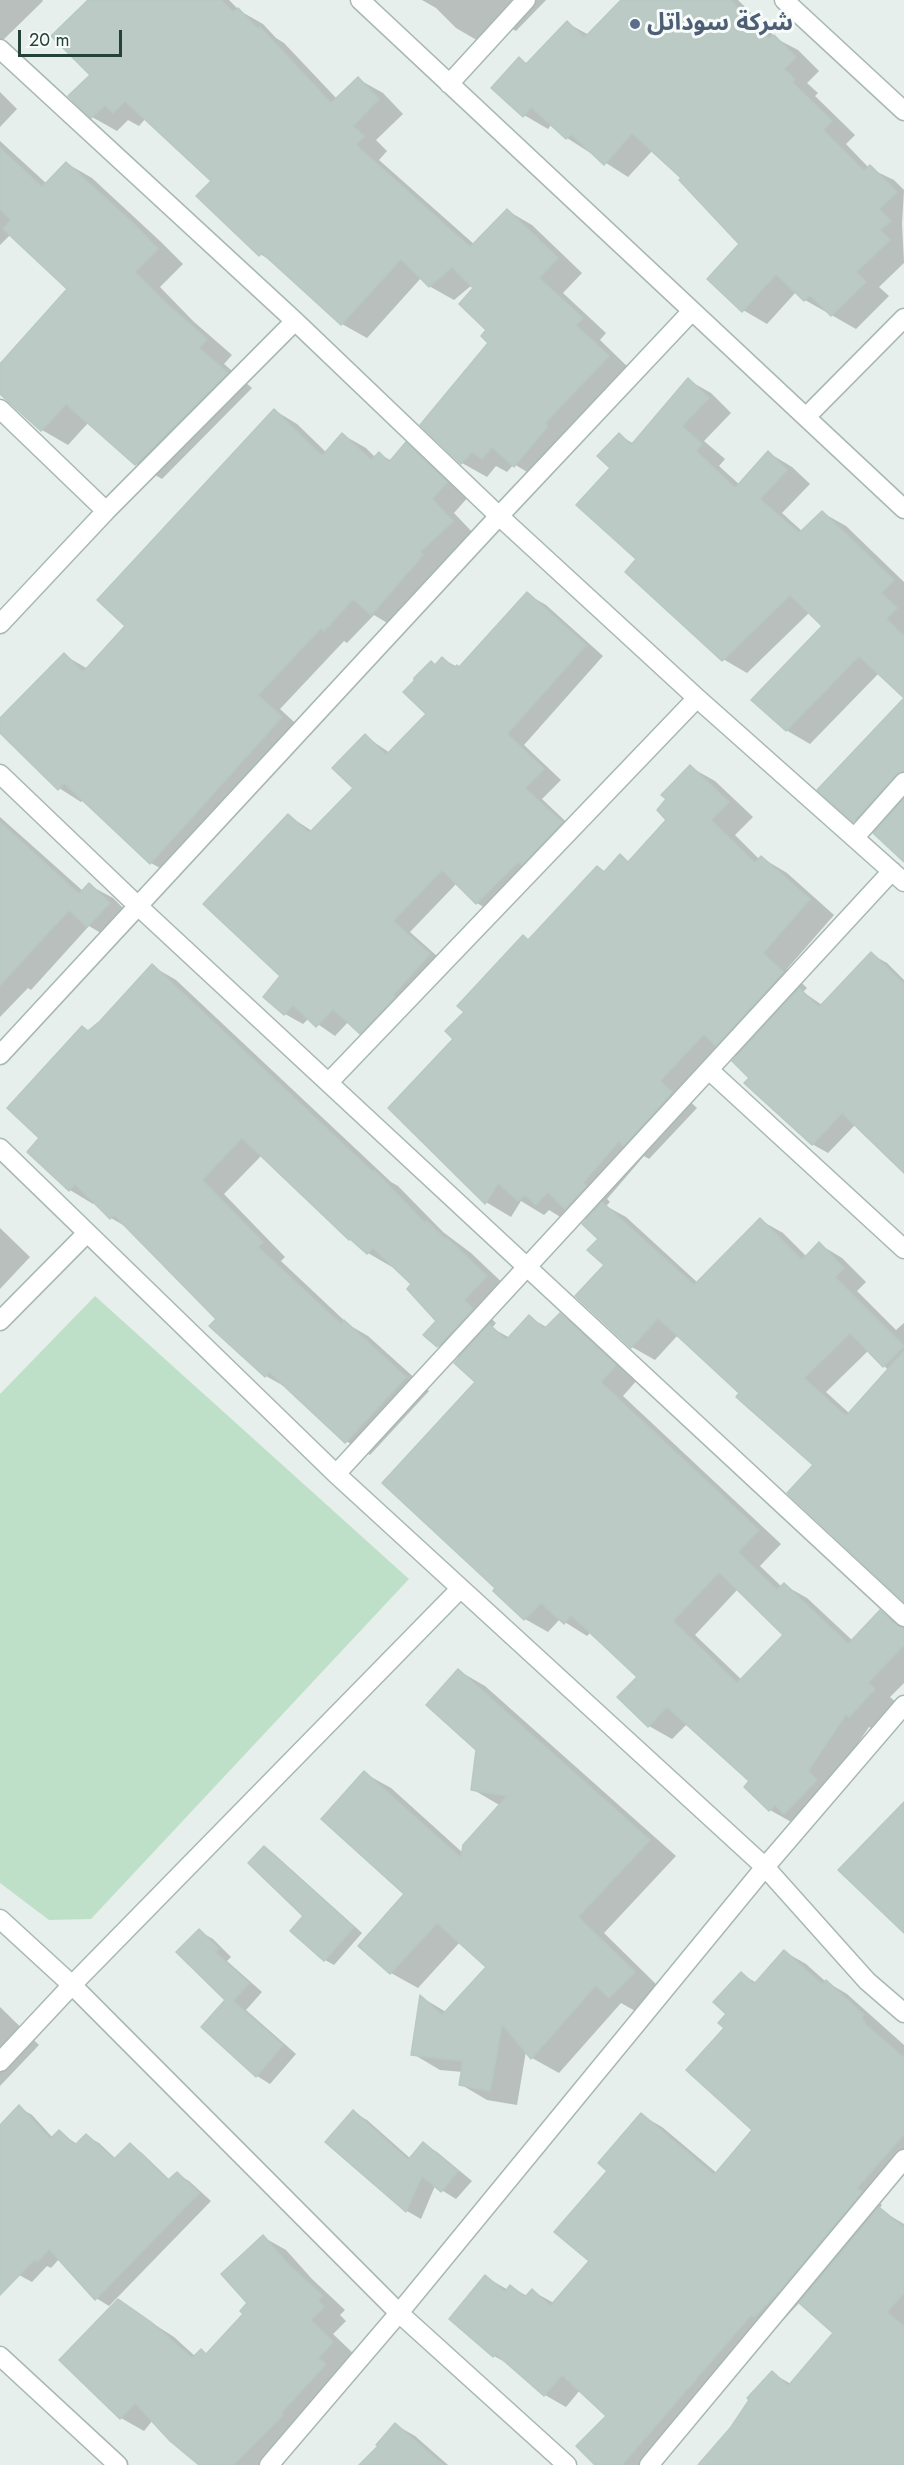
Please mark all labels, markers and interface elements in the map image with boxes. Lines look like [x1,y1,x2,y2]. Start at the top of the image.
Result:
place label: شركة سوداتل [647,10,793,38]
marker: شركة سوداتل [628,17,642,31]
scale bar [21,18,124,56]
text: 20 m [29,27,69,53]

